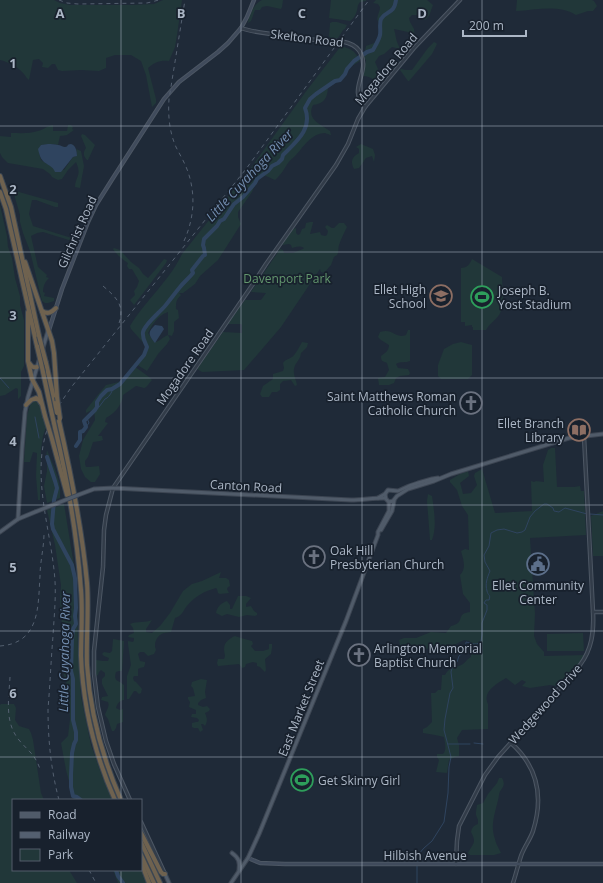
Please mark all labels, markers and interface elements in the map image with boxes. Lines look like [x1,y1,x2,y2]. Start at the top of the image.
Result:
text: A [56,4,65,22]
text: B [177,4,186,22]
text: C [298,4,306,22]
text: D [417,4,427,22]
scale bar [463,12,526,38]
text: 200 m [469,17,504,34]
street label: Skelton Road [270,25,344,51]
street label: Mogadore Road [351,29,421,109]
text: 1 [9,54,17,72]
water label: Little Cuyahoga River [201,124,297,225]
text: 2 [9,180,17,198]
street label: Gilchrist Road [53,193,101,271]
park label: Davenport Park [243,270,331,287]
place label: Ellet High School [373,281,426,312]
place label: Joseph B. Yost Stadium [497,282,571,313]
school or university icon: Ellet High School [428,283,454,309]
sports icon: Joseph B. Yost Stadium [469,284,495,310]
text: 3 [9,306,17,324]
street label: Mogadore Road [152,326,218,408]
place label: Saint Matthews Roman Catholic Church [327,388,456,419]
church icon: Saint Matthews Roman Catholic Church [458,390,484,416]
place label: Ellet Branch Library [497,415,565,446]
library icon: Ellet Branch Library [566,417,592,443]
text: 4 [9,432,17,450]
street label: Canton Road [210,476,282,496]
place label: Oak Hill Presbyterian Church [330,542,444,573]
church icon: Oak Hill Presbyterian Church [301,544,327,570]
public building icon: Ellet Community Center [525,551,551,577]
text: 5 [9,558,17,576]
place label: Ellet Community Center [492,577,585,608]
water label: Little Cuyahoga River [54,591,74,712]
place label: Arlington Memorial Baptist Church [374,640,482,671]
church icon: Arlington Memorial Baptist Church [346,642,372,668]
street label: East Market Street [274,657,328,759]
street label: Wedgewood Drive [505,660,586,748]
text: 6 [9,684,17,702]
sports icon: Get Skinny Girl [289,767,315,793]
place label: Get Skinny Girl [318,772,400,789]
legend [12,799,142,871]
text: Road [48,806,77,823]
text: Railway [48,826,91,843]
text: Park [48,846,74,863]
street label: Hilbish Avenue [383,847,467,864]

